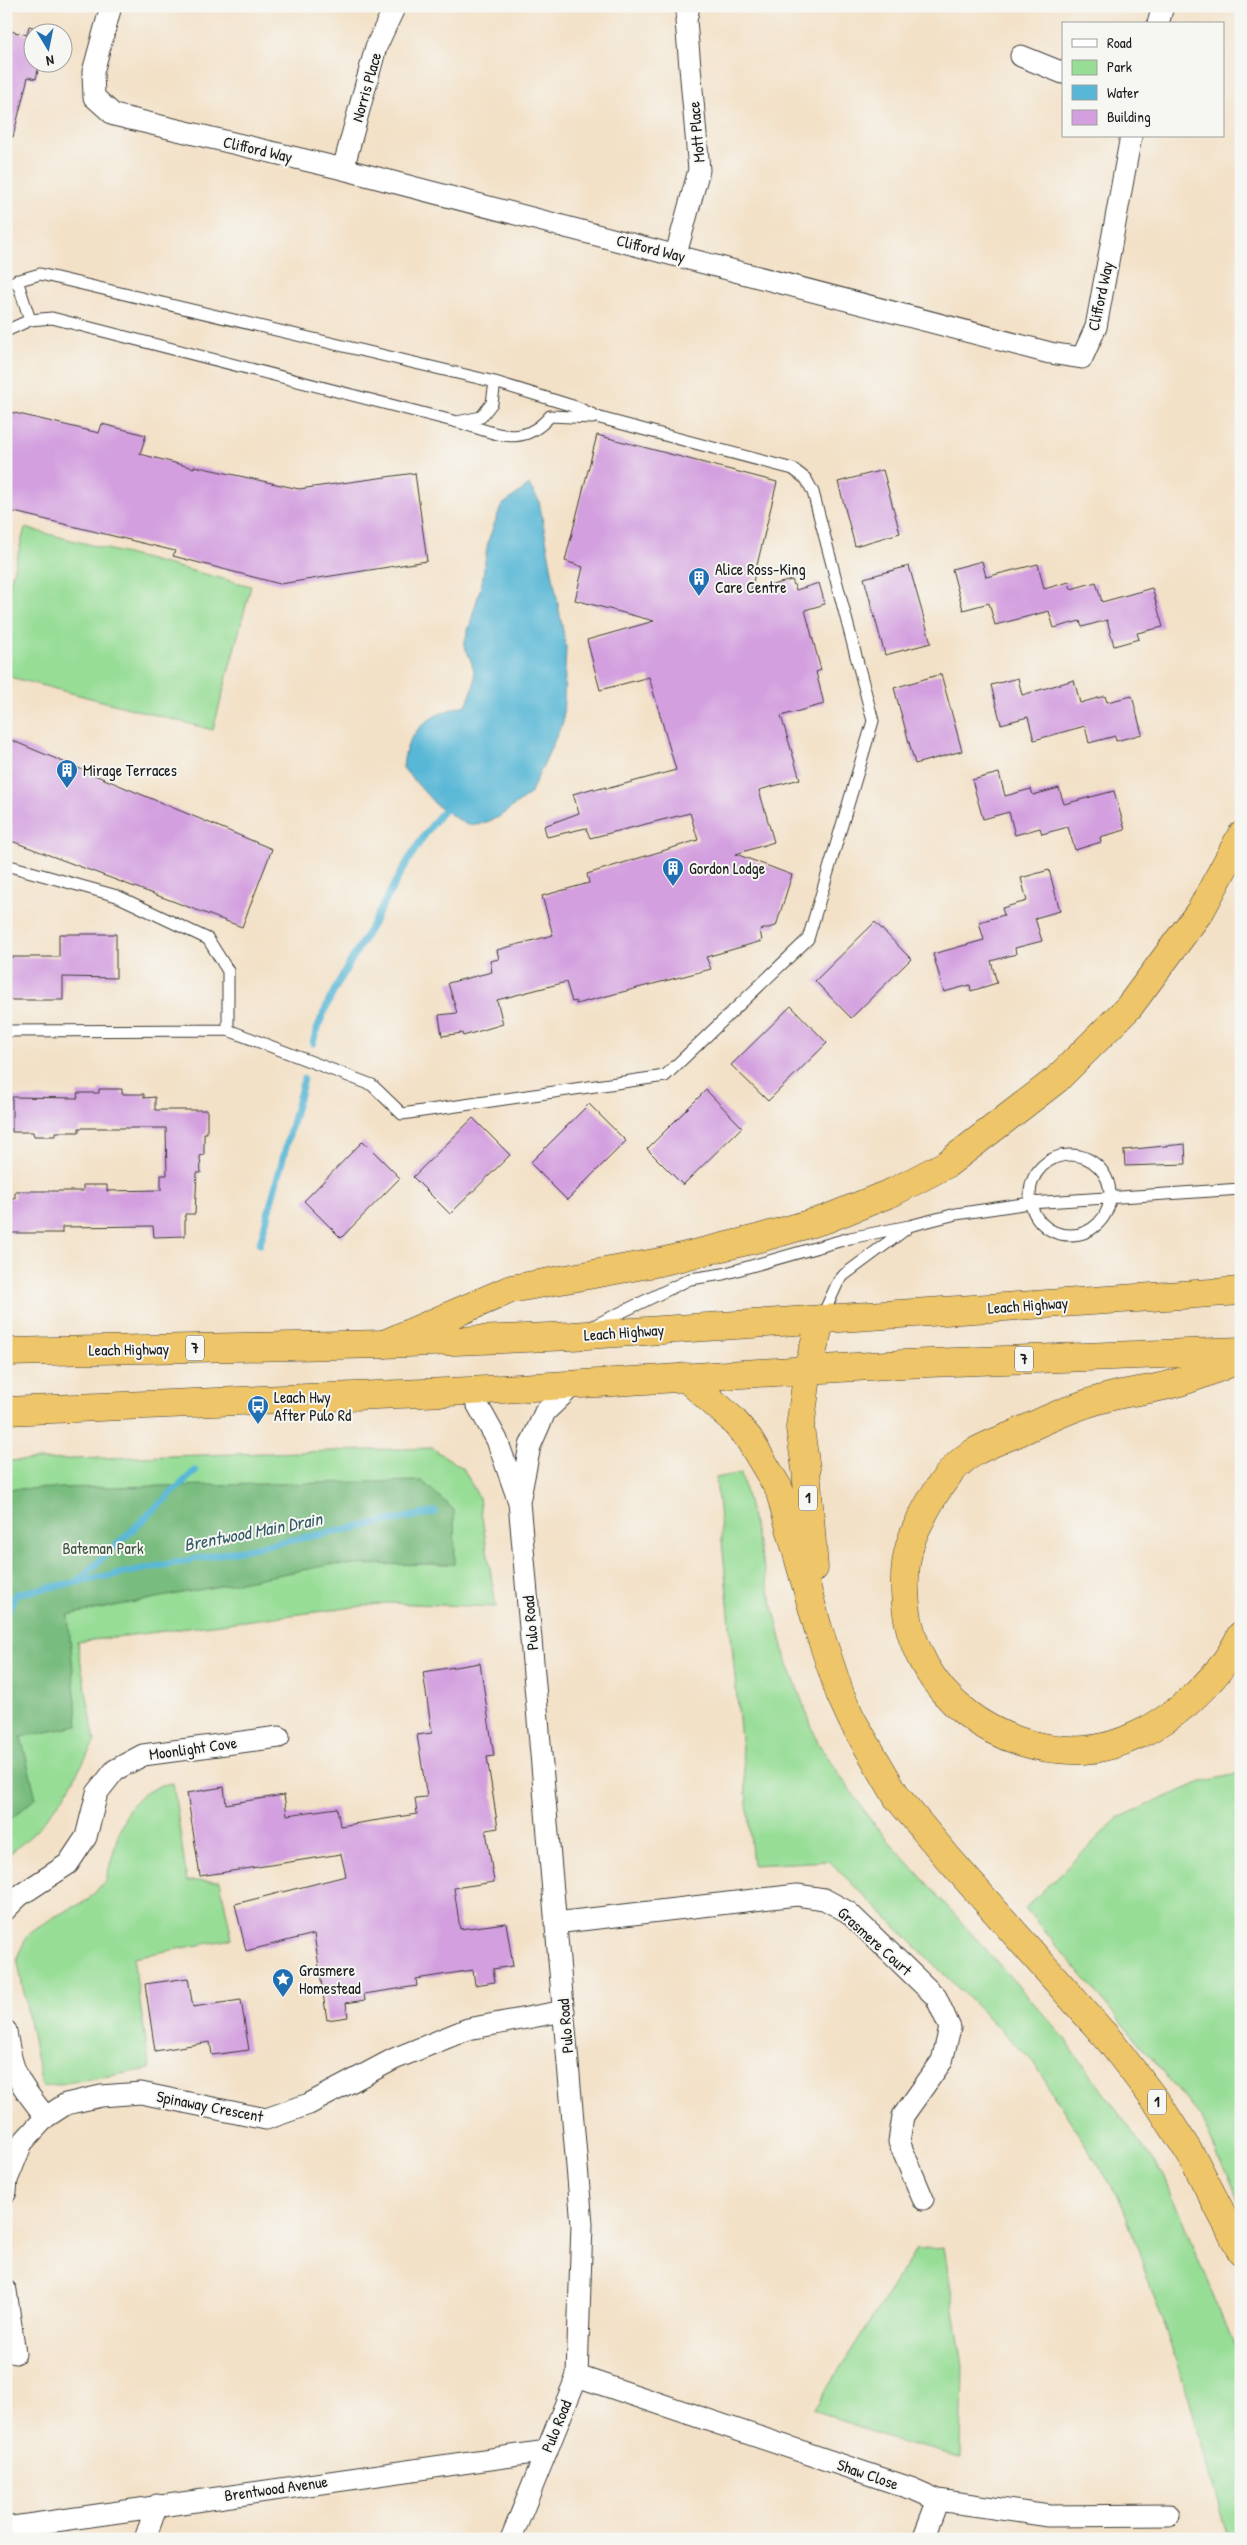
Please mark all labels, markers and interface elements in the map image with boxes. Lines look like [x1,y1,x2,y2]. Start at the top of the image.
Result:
north arrow [22,22,72,72]
legend [1062,22,1224,138]
text: Road [1107,32,1132,53]
street label: Norris Place [346,49,387,124]
text: N [44,51,56,71]
text: Park [1107,56,1132,77]
text: Water [1107,82,1139,103]
street label: Mott Place [682,100,710,164]
text: Building [1107,106,1151,127]
street label: Clifford Way [221,130,295,168]
street label: Clifford Way [614,229,688,267]
street label: Clifford Way [1082,259,1118,333]
place label: Alice Ross-King Care Centre [715,558,806,598]
building icon: Alice Ross-King Care Centre [687,566,711,597]
building icon: Mirage Terraces [55,758,79,789]
place label: Mirage Terraces [83,759,177,781]
building icon: Gordon Lodge [661,856,685,887]
place label: Gordon Lodge [689,857,766,879]
street label: Leach Highway [987,1291,1069,1319]
street label: Leach Highway [583,1318,665,1346]
road number: 7 [186,1336,204,1360]
street label: Leach Highway [89,1337,170,1361]
road number: 7 [1015,1346,1033,1372]
place label: Leach Hwy After Pulo Rd [274,1386,351,1426]
bus stop icon: Leach Hwy After Pulo Rd [246,1394,270,1425]
road number: 1 [799,1486,817,1510]
water label: Brentwood Main Drain [182,1505,326,1557]
park label: Bateman Park [62,1537,144,1559]
street label: Pulo Road [517,1595,543,1651]
street label: Moonlight Cove [148,1731,239,1765]
street label: Grasmere Court [833,1902,917,1981]
place label: Grasmere Homestead [299,1959,361,1999]
place icon: Grasmere Homestead [271,1967,295,1998]
street label: Pulo Road [552,1998,578,2054]
street label: Spinaway Crescent [155,2085,266,2127]
road number: 1 [1148,2090,1166,2114]
street label: Pulo Road [536,2397,576,2455]
street label: Shaw Close [834,2453,902,2495]
street label: Brentwood Avenue [223,2470,330,2506]

